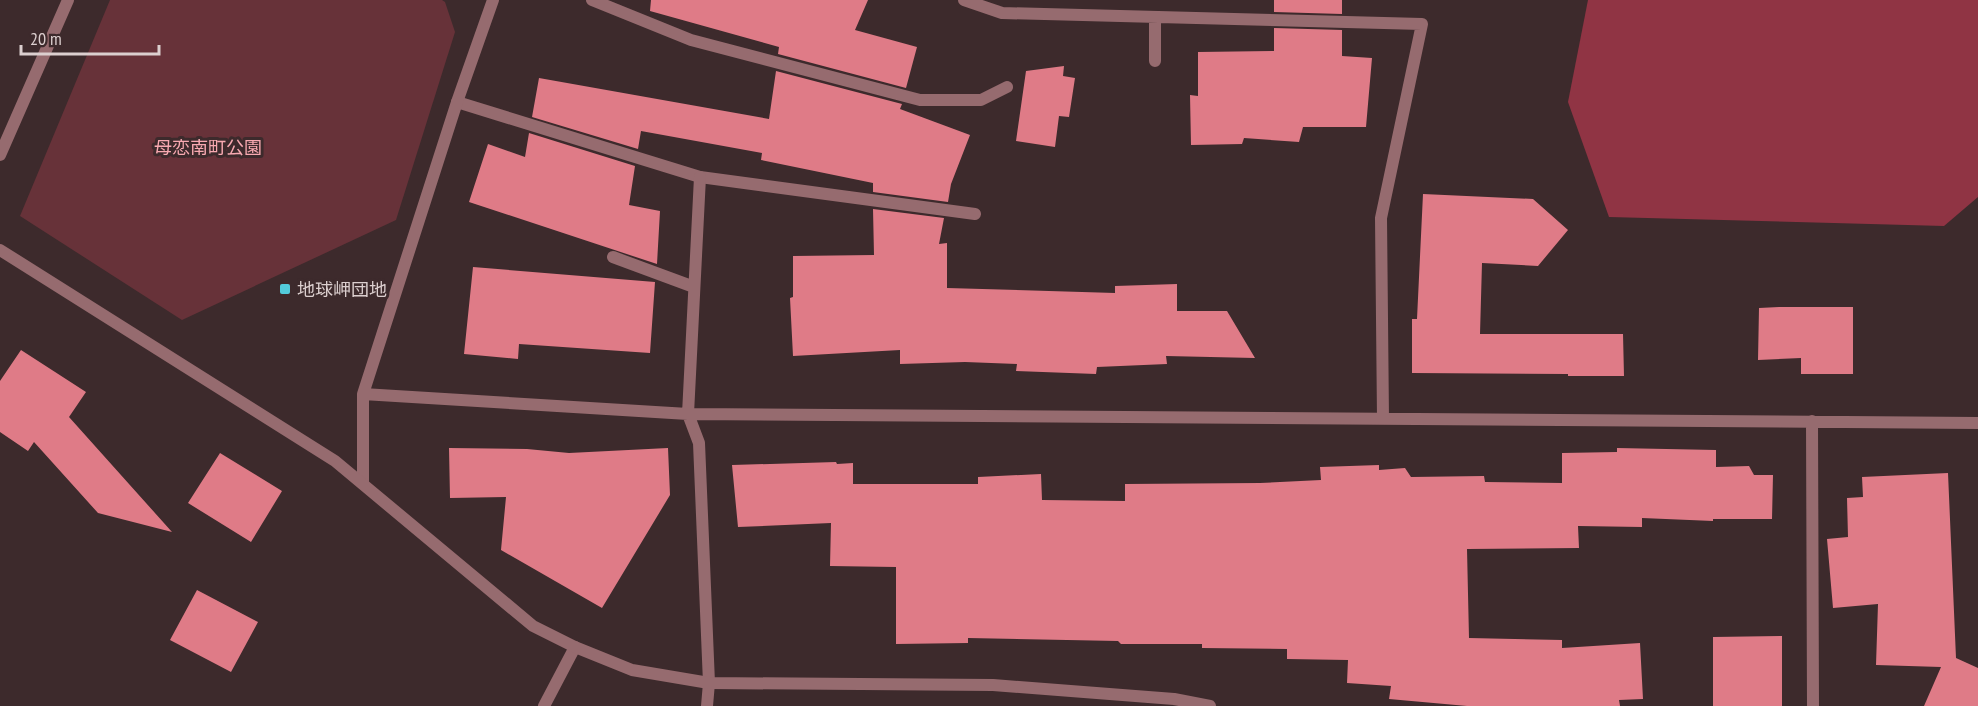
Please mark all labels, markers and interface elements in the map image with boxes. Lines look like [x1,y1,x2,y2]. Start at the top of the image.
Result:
scale bar [21,18,159,56]
text: 20 m [30,27,62,50]
park label: 母恋南町公園 [154,136,262,159]
place label: 地球岬団地 [297,278,387,301]
marker: 地球岬団地 [278,282,292,296]

